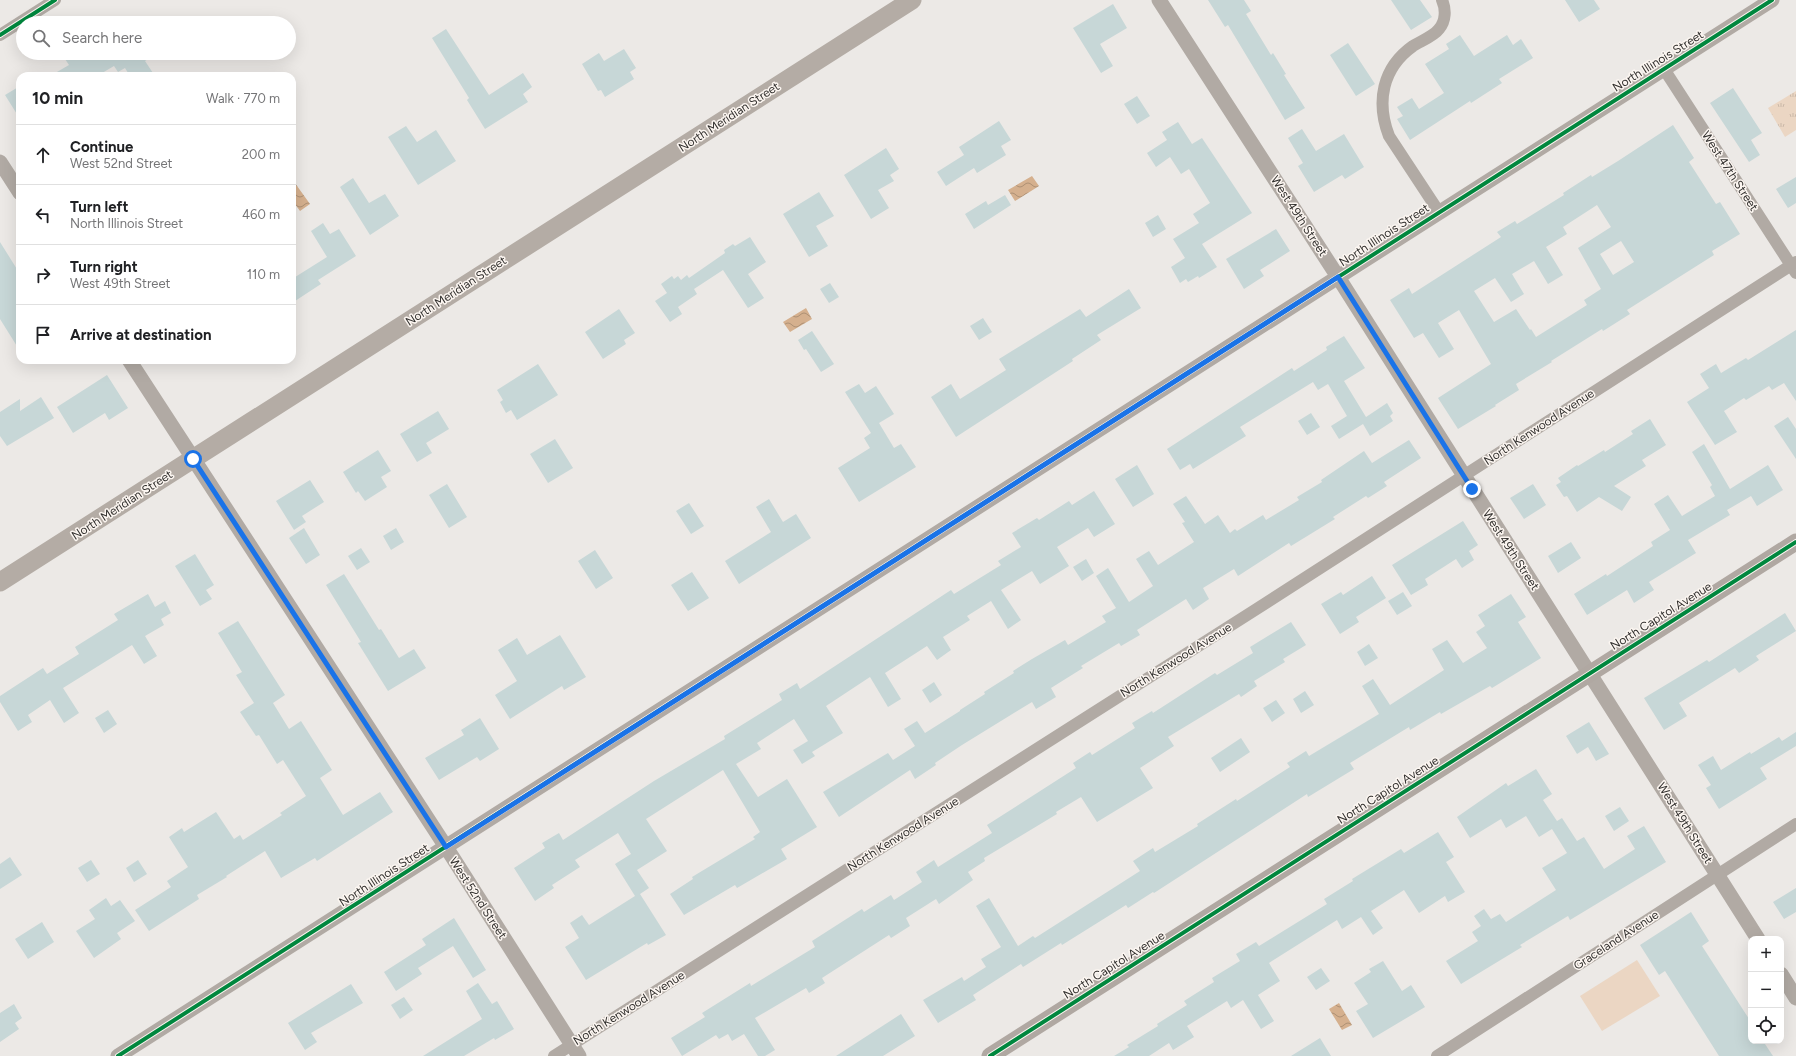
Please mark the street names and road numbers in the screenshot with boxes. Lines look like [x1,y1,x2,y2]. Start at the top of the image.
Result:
street label: North Illinois Street [1610,27,1706,95]
street label: North Meridian Street [676,79,782,155]
street label: West 47th Street [1699,128,1761,214]
street label: West 49th Street [1268,173,1330,259]
street label: North Illinois Street [1336,200,1432,269]
street label: North Meridian Street [403,253,509,329]
street label: North Kenwood Avenue [1481,386,1597,468]
street label: North Meridian Street [69,467,175,543]
street label: West 49th Street [1480,507,1542,593]
street label: North Capitol Avenue [1608,579,1715,653]
street label: North Kenwood Avenue [1118,620,1235,700]
street label: North Capitol Avenue [1335,753,1442,827]
street label: West 49th Street [1654,780,1716,866]
street label: North Kenwood Avenue [845,794,962,874]
street label: North Illinois Street [336,840,432,909]
street label: West 52nd Street [446,855,510,942]
street label: Graceland Avenue [1571,907,1661,973]
street label: North Capitol Avenue [1061,928,1168,1002]
street label: North Kenwood Avenue [571,968,688,1048]

